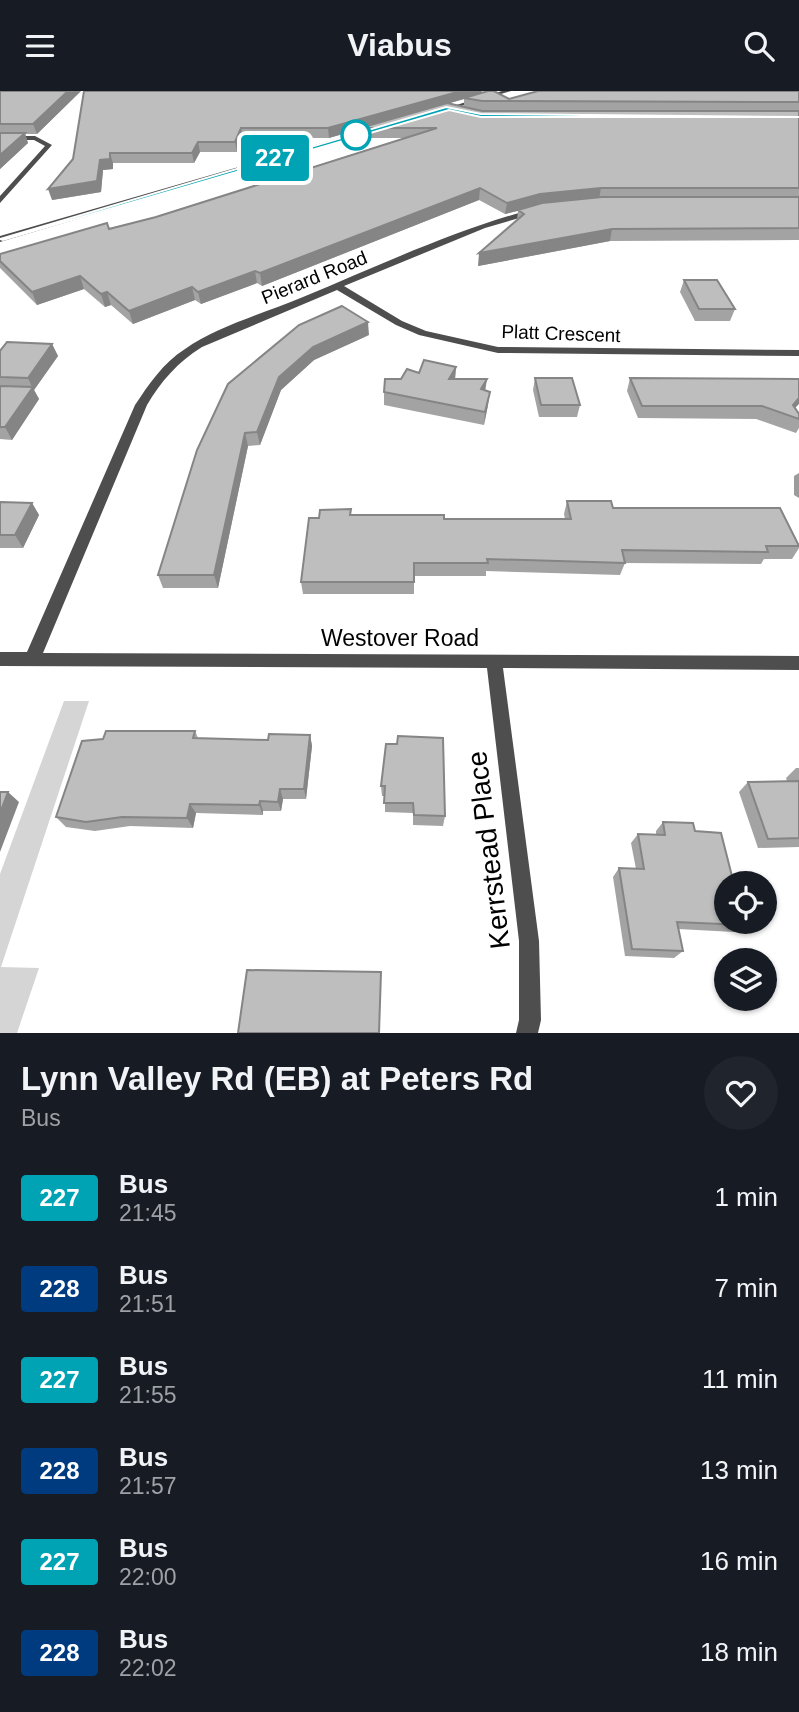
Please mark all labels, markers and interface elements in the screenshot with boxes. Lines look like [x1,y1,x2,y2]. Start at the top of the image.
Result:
icon: menu [21,27,59,65]
text: Viabus [347,27,452,63]
icon: search [740,27,778,65]
unlabelled marker [341,120,371,150]
line badge: 227 [235,135,315,181]
text: 227 [255,144,295,171]
street label: Pierard Road [258,247,370,308]
street label: Platt Crescent [501,321,622,346]
street label: Westover Road [321,625,479,651]
street label: Kerrstead Place [461,749,516,951]
map controls [714,871,777,1011]
button: locate [714,871,777,934]
button: layers [714,948,777,1011]
button: heart [704,1056,778,1130]
text: Lynn Valley Rd (EB) at Peters Rd [21,1060,533,1097]
text: Bus [21,1105,61,1131]
text: Bus [119,1169,168,1199]
text: 1 min [714,1182,778,1212]
text: 227 [39,1184,80,1211]
text: 21:45 [119,1200,177,1226]
text: Bus [119,1260,168,1290]
text: 7 min [714,1273,778,1303]
text: 228 [39,1275,80,1302]
text: 21:51 [119,1291,177,1317]
text: Bus [119,1351,168,1381]
text: 11 min [702,1364,778,1394]
text: 227 [39,1366,80,1393]
text: 21:55 [119,1382,177,1408]
text: Bus [119,1442,168,1472]
text: 13 min [700,1455,778,1485]
text: 228 [39,1457,80,1484]
text: 21:57 [119,1473,177,1499]
text: Bus [119,1533,168,1563]
text: 16 min [700,1546,778,1576]
text: 227 [39,1548,80,1575]
text: 22:00 [119,1564,177,1590]
text: Bus [119,1624,168,1654]
text: 18 min [700,1637,778,1667]
text: 228 [39,1639,80,1666]
text: 22:02 [119,1655,177,1681]

